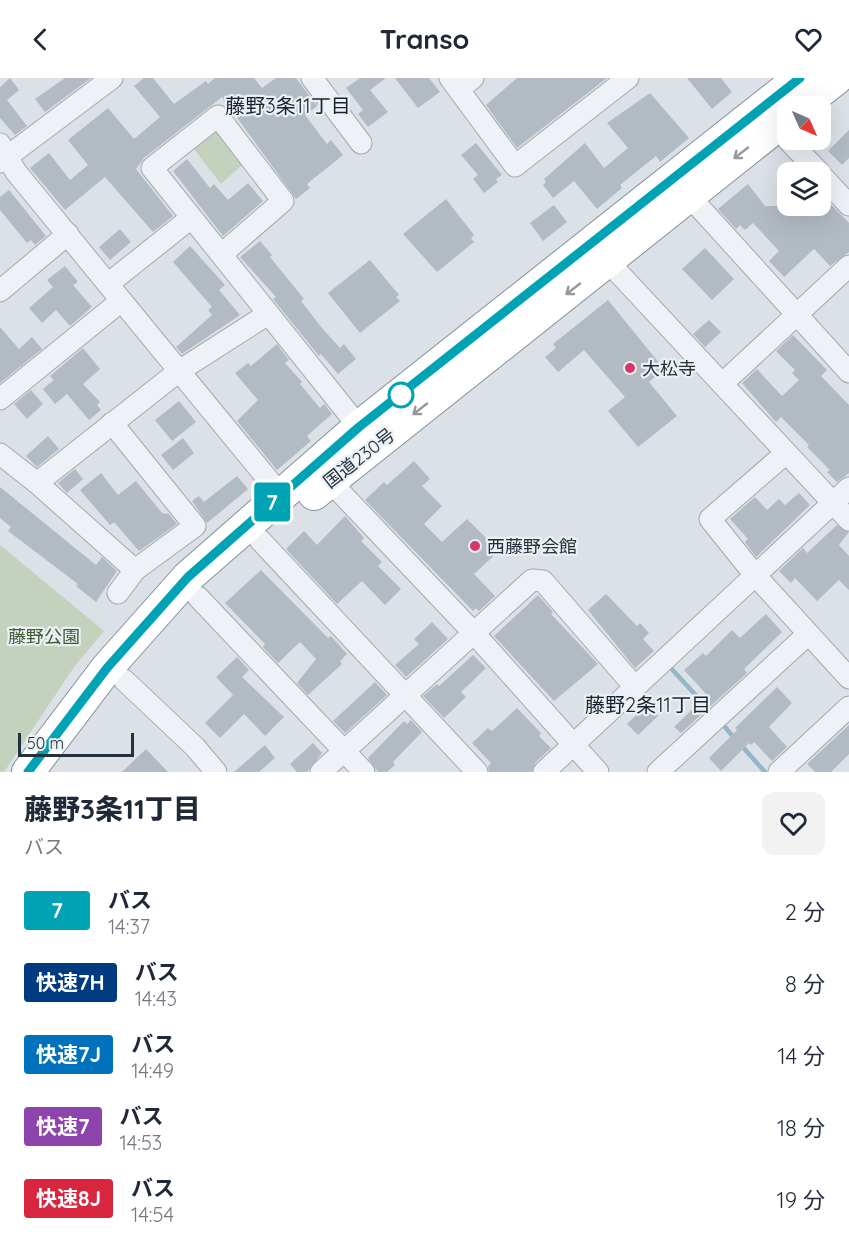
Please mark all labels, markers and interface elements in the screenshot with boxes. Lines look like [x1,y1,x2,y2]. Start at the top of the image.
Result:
text: Transo [380,22,469,56]
icon: back [24,23,57,56]
icon: heart [792,23,825,56]
district label: 藤野3条11丁目 [225,93,351,118]
north arrow [777,96,831,150]
map controls [777,96,831,216]
one-way arrow [734,147,750,160]
button: layers [777,162,831,216]
one-way arrow [565,282,581,295]
place label: 大松寺 [642,357,696,380]
marker: 大松寺 [623,361,637,375]
unlabelled marker [388,382,414,408]
one-way arrow [412,403,428,416]
street label: 国道230号 [319,423,399,493]
line badge: 7 [252,482,292,522]
text: 7 [266,489,278,515]
place label: 西藤野会館 [487,535,577,558]
marker: 西藤野会館 [468,539,482,553]
park label: 藤野公園 [8,625,80,648]
district label: 藤野2条11丁目 [585,692,711,717]
scale bar [18,730,134,758]
text: 50 m [27,733,64,753]
text: 藤野3条11丁目 [24,791,201,826]
button: heart [762,792,825,855]
text: バス [24,834,64,859]
text: バス [108,886,152,914]
text: 7 [51,897,63,923]
text: 2 分 [785,898,825,926]
text: 14:37 [108,914,150,939]
text: バス [135,958,179,986]
text: 快速7H [36,969,105,995]
text: 8 分 [785,970,825,998]
text: 14:43 [135,986,177,1011]
text: バス [131,1030,175,1058]
text: 快速7J [36,1041,101,1067]
text: 14 分 [778,1042,825,1070]
text: 14:49 [131,1058,174,1083]
text: バス [120,1102,164,1130]
text: 快速7 [36,1113,90,1139]
text: 18 分 [777,1114,825,1142]
text: 14:53 [120,1130,162,1155]
text: バス [131,1174,175,1202]
text: 快速8J [36,1185,101,1211]
text: 19 分 [777,1186,825,1214]
text: 14:54 [131,1202,174,1227]

